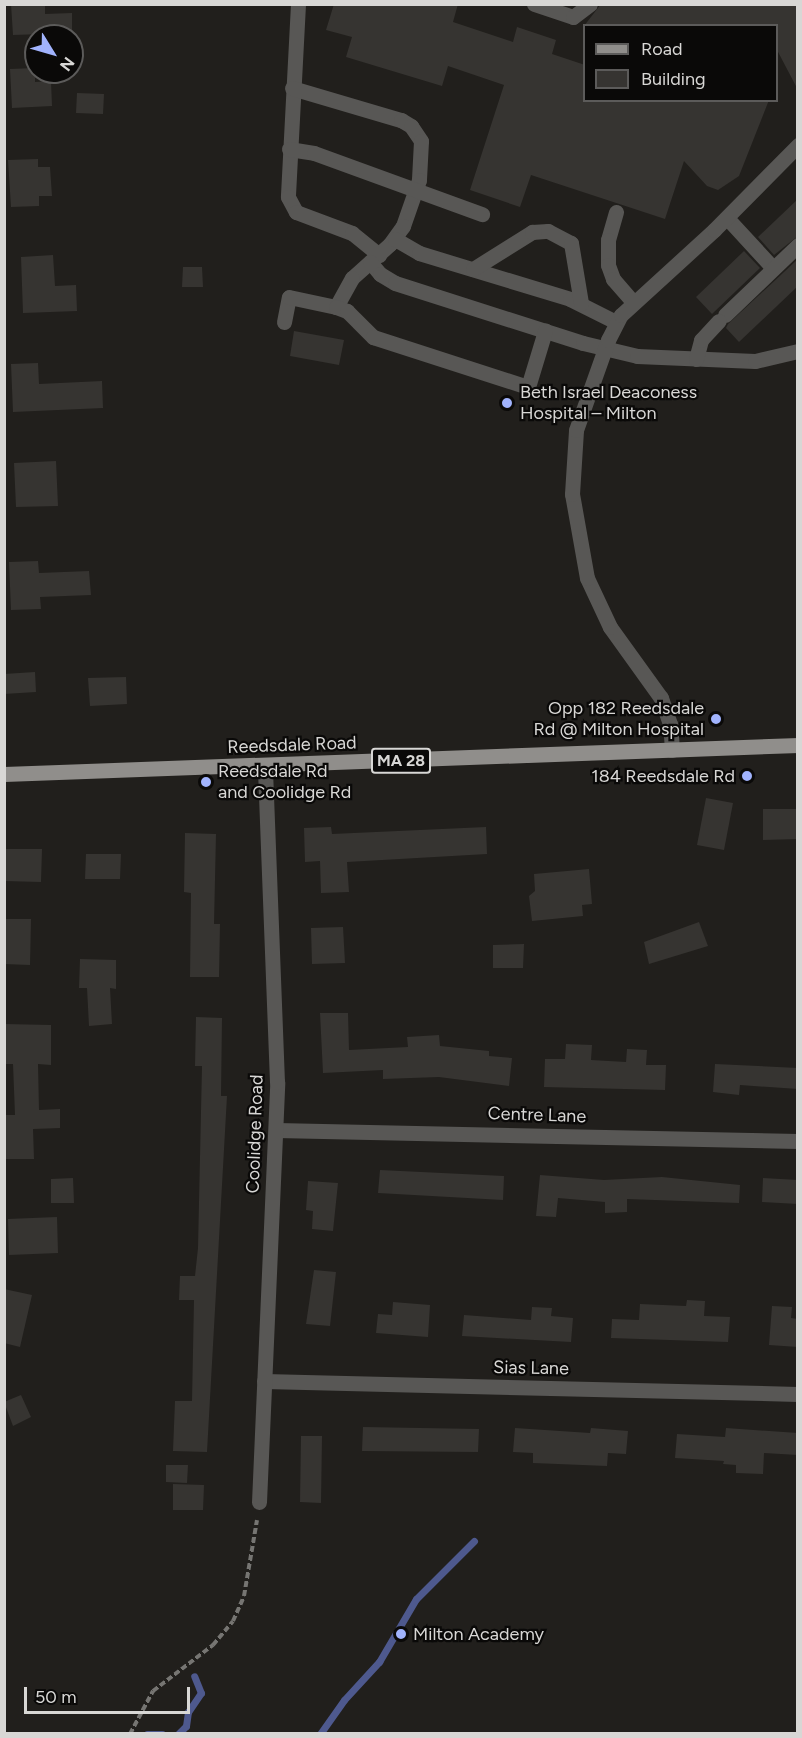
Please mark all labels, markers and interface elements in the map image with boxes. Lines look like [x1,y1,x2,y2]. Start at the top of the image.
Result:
north arrow [24,24,84,84]
legend [583,24,778,102]
text: Road [641,38,682,60]
text: N [56,53,78,75]
text: Building [641,68,706,90]
place label: Beth Israel Deaconess Hospital – Milton [520,382,697,424]
marker: Beth Israel Deaconess Hospital – Milton [498,394,516,412]
place label: Opp 182 Reedsdale Rd @ Milton Hospital [533,698,704,740]
marker: Opp 182 Reedsdale Rd @ Milton Hospital [709,712,723,726]
street label: Reedsdale Road [227,732,357,758]
road number: MA 28 [371,748,431,774]
place label: Reedsdale Rd and Coolidge Rd [218,761,351,804]
place label: 184 Reedsdale Rd [591,765,735,787]
marker: 184 Reedsdale Rd [740,769,754,783]
marker: Reedsdale Rd and Coolidge Rd [199,775,213,789]
street label: Coolidge Road [242,1074,268,1194]
street label: Centre Lane [487,1102,587,1128]
street label: Sias Lane [493,1357,569,1379]
place label: Milton Academy [413,1623,544,1645]
marker: Milton Academy [394,1627,408,1641]
scale bar [27,1675,194,1713]
text: 50 m [35,1686,77,1708]

